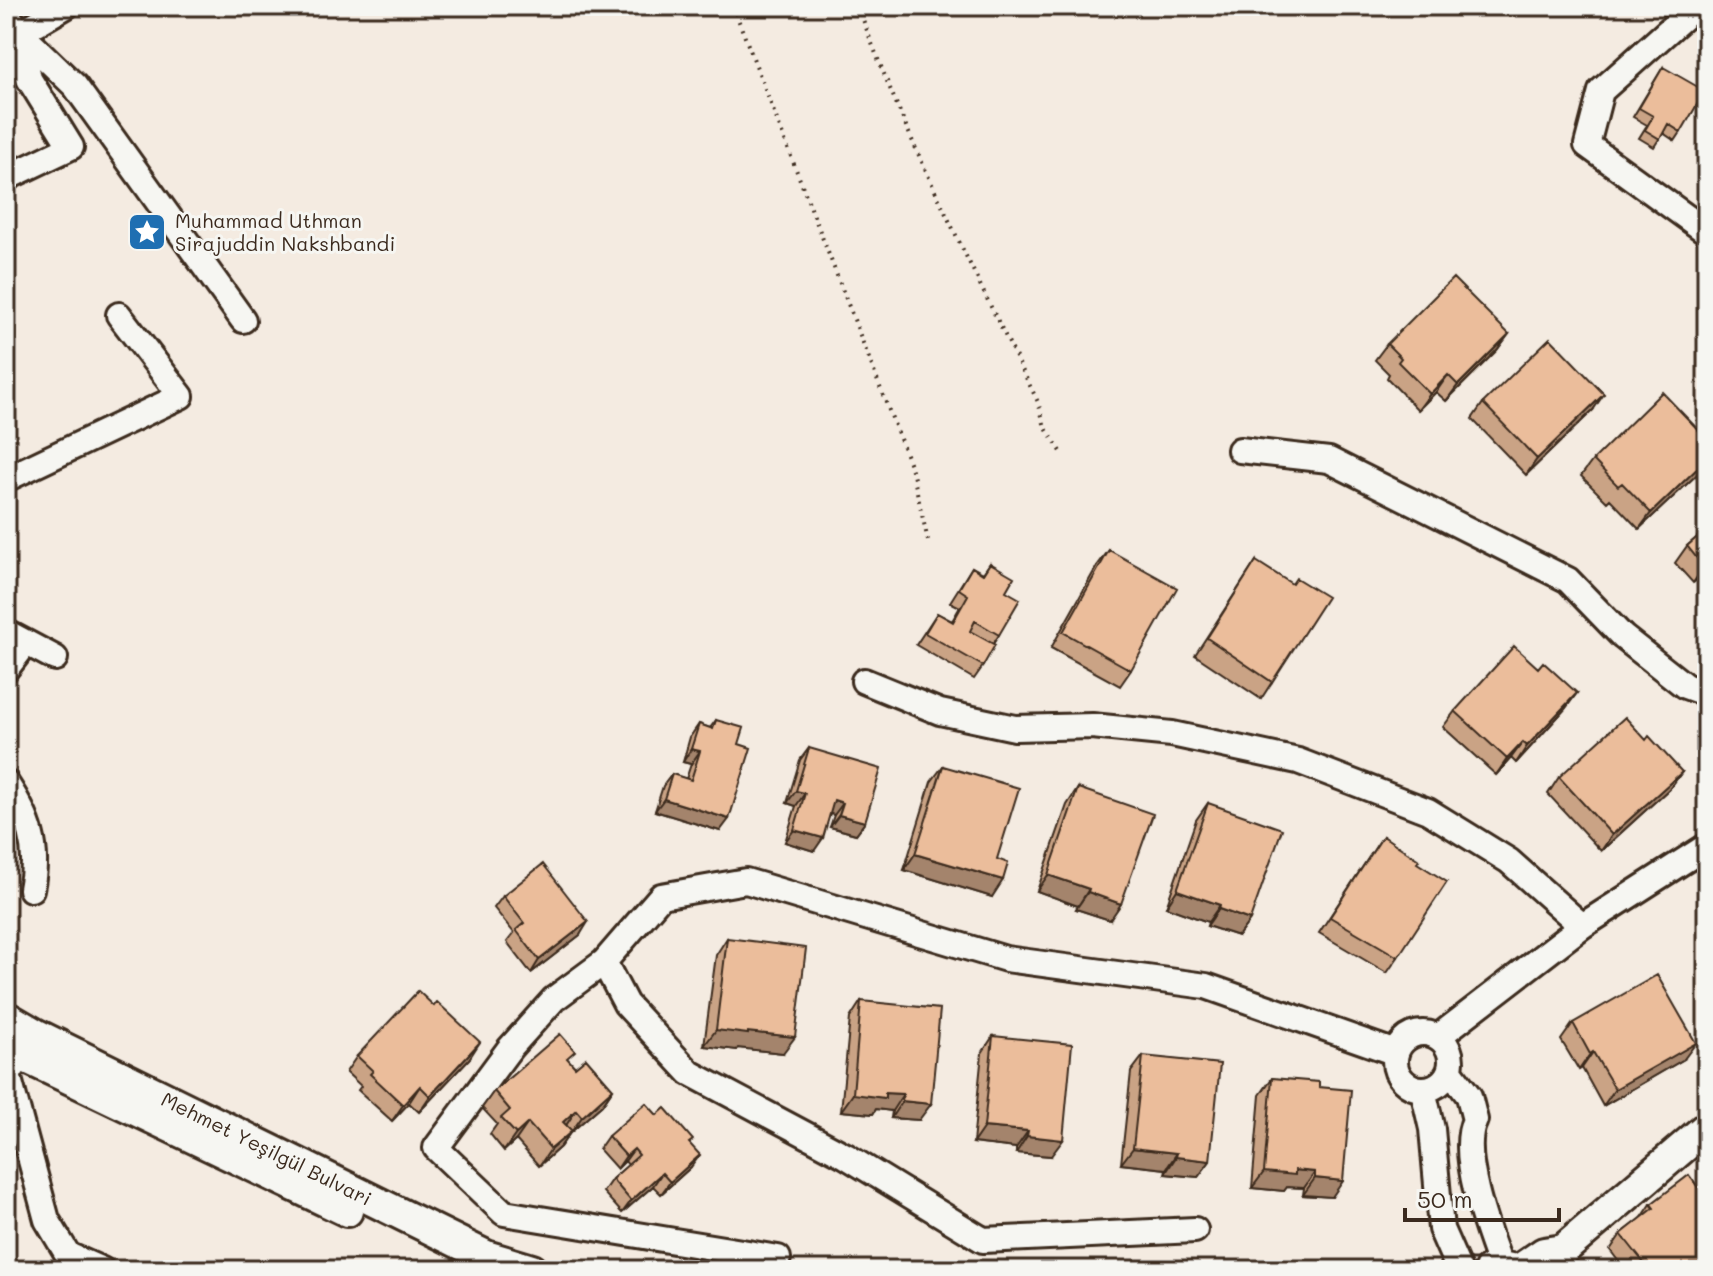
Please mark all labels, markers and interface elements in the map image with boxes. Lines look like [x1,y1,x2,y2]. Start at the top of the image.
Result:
place label: Muhammad Uthman Sirajuddin Nakshbandi [175,207,395,256]
place icon: Muhammad Uthman Sirajuddin Nakshbandi [126,211,168,253]
street label: Mehmet Yeşilgül Bulvari [157,1085,376,1211]
scale bar [1405,1172,1559,1222]
text: 50 m [1417,1183,1473,1214]

